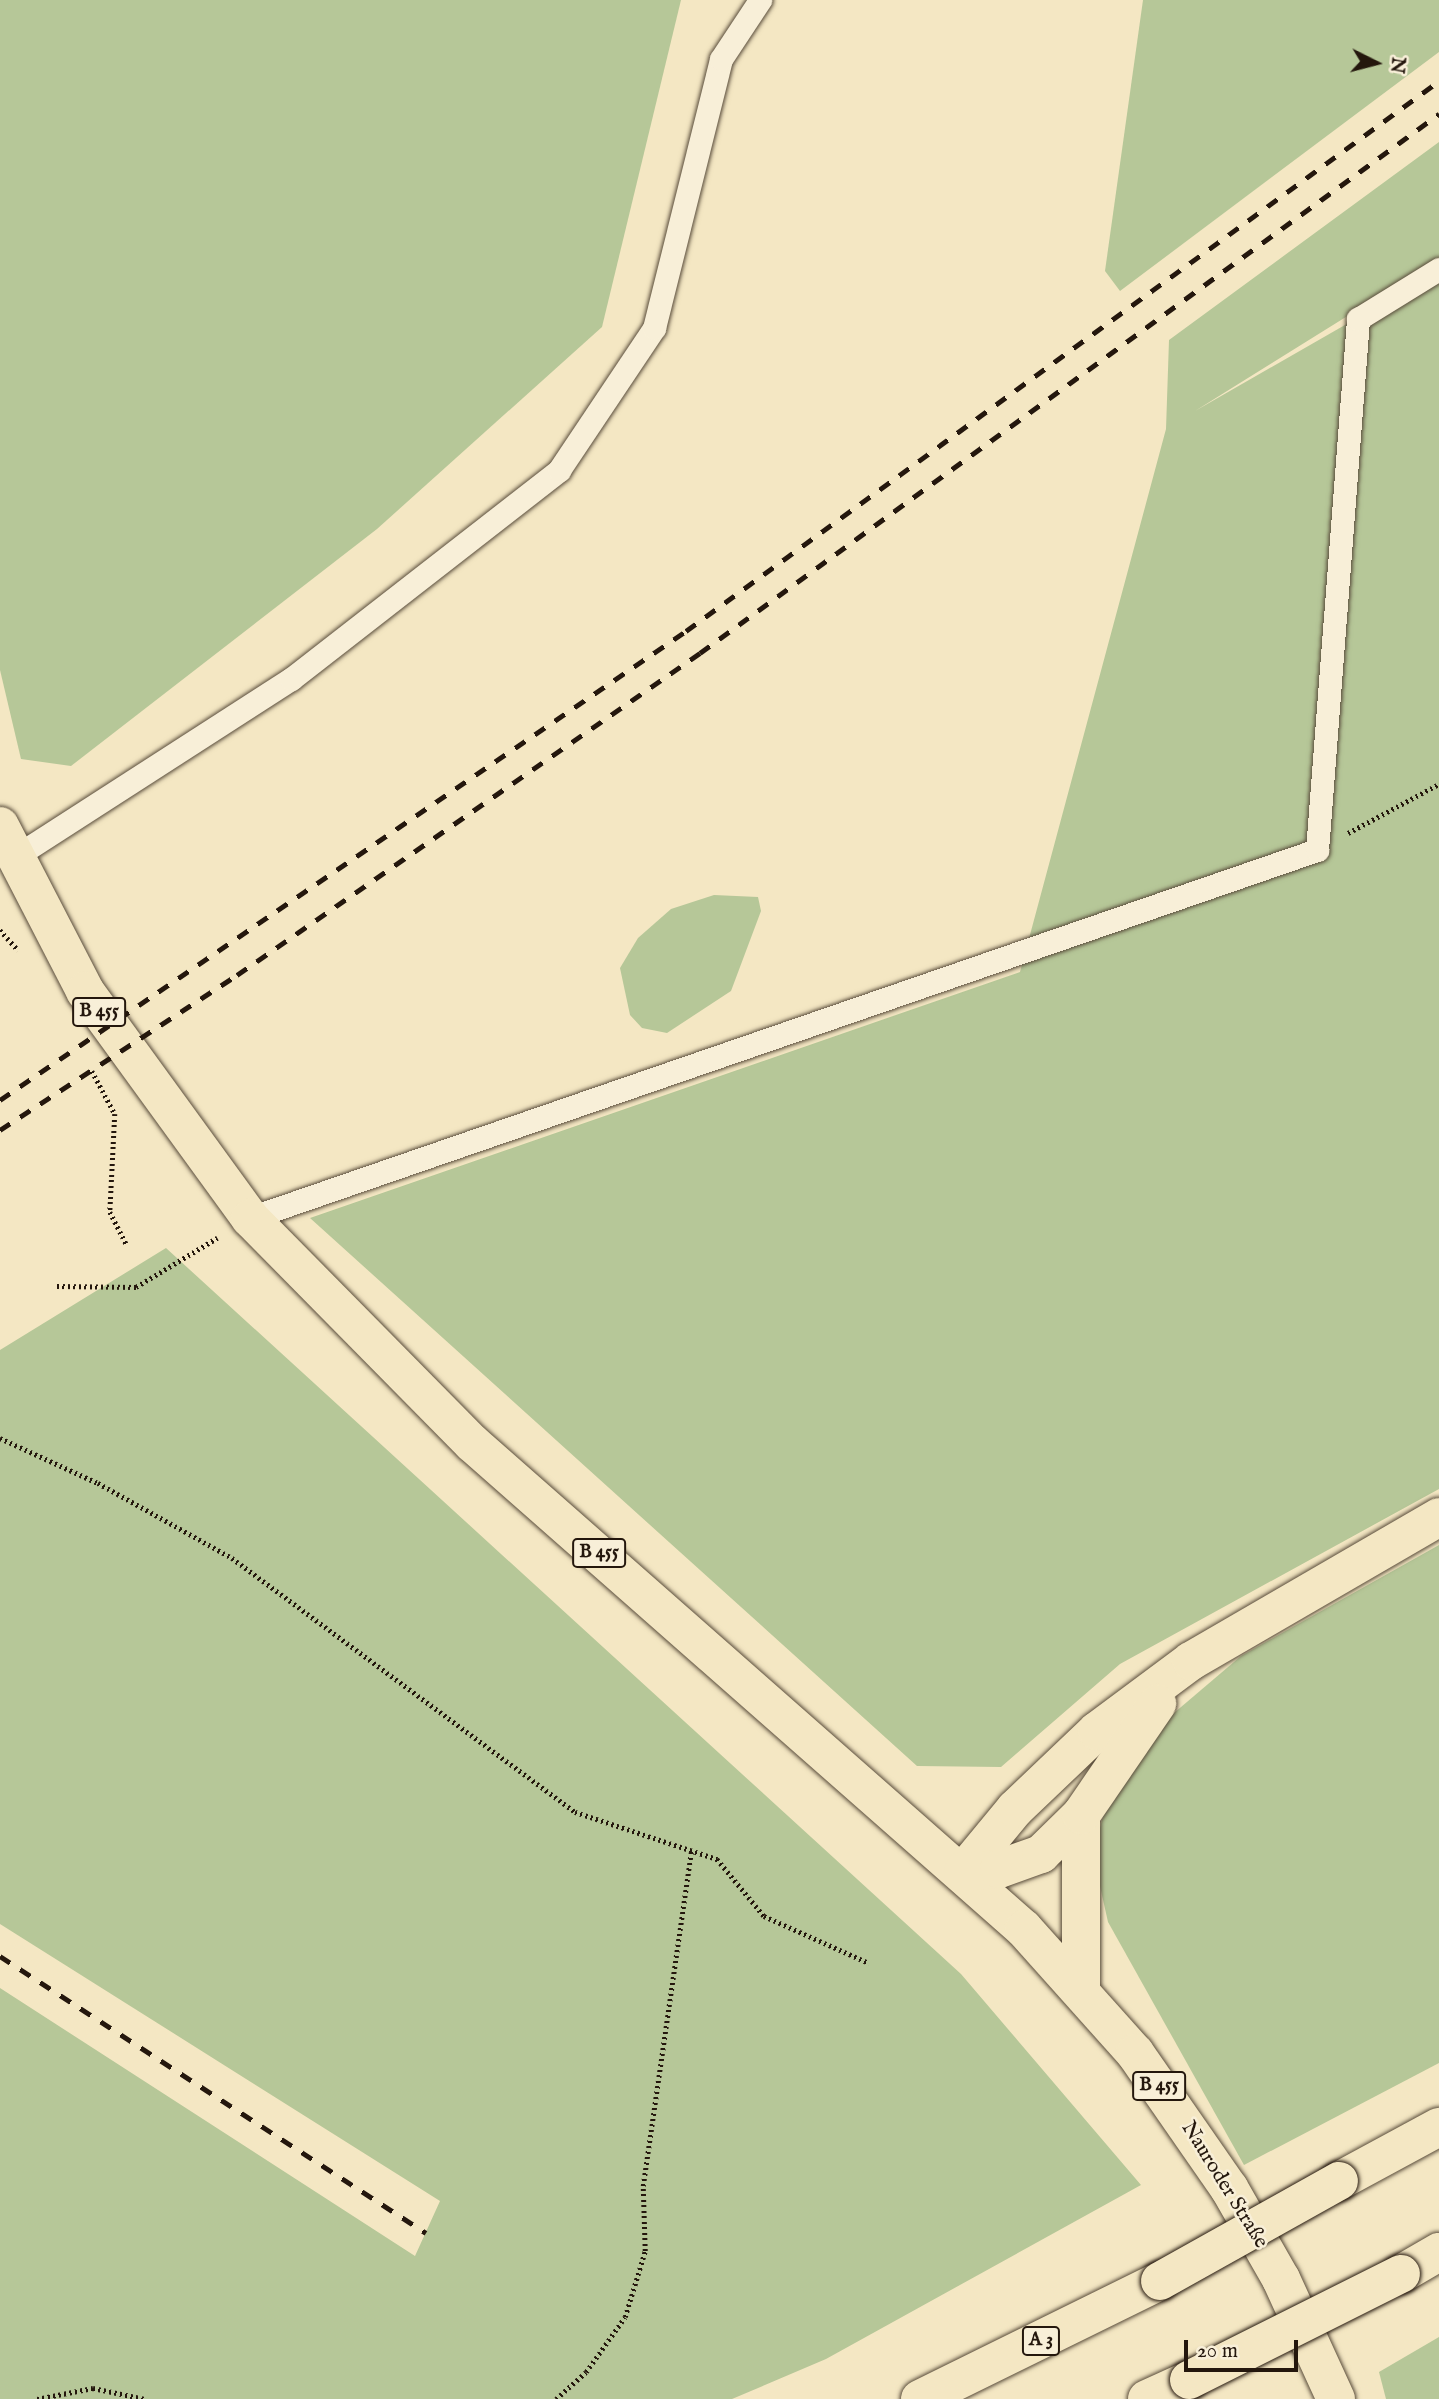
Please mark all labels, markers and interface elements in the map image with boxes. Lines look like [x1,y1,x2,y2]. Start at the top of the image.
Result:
north arrow [1341,28,1411,98]
text: N [1384,56,1410,75]
road number: B 455 [71,996,127,1028]
road number: B 455 [571,1538,627,1568]
road number: B 455 [1131,2070,1187,2102]
street label: Nauroder Straße [1175,2117,1273,2253]
road number: A 3 [1022,2326,1060,2356]
scale bar [1187,2326,1301,2370]
text: 20 m [1197,2338,1238,2365]

